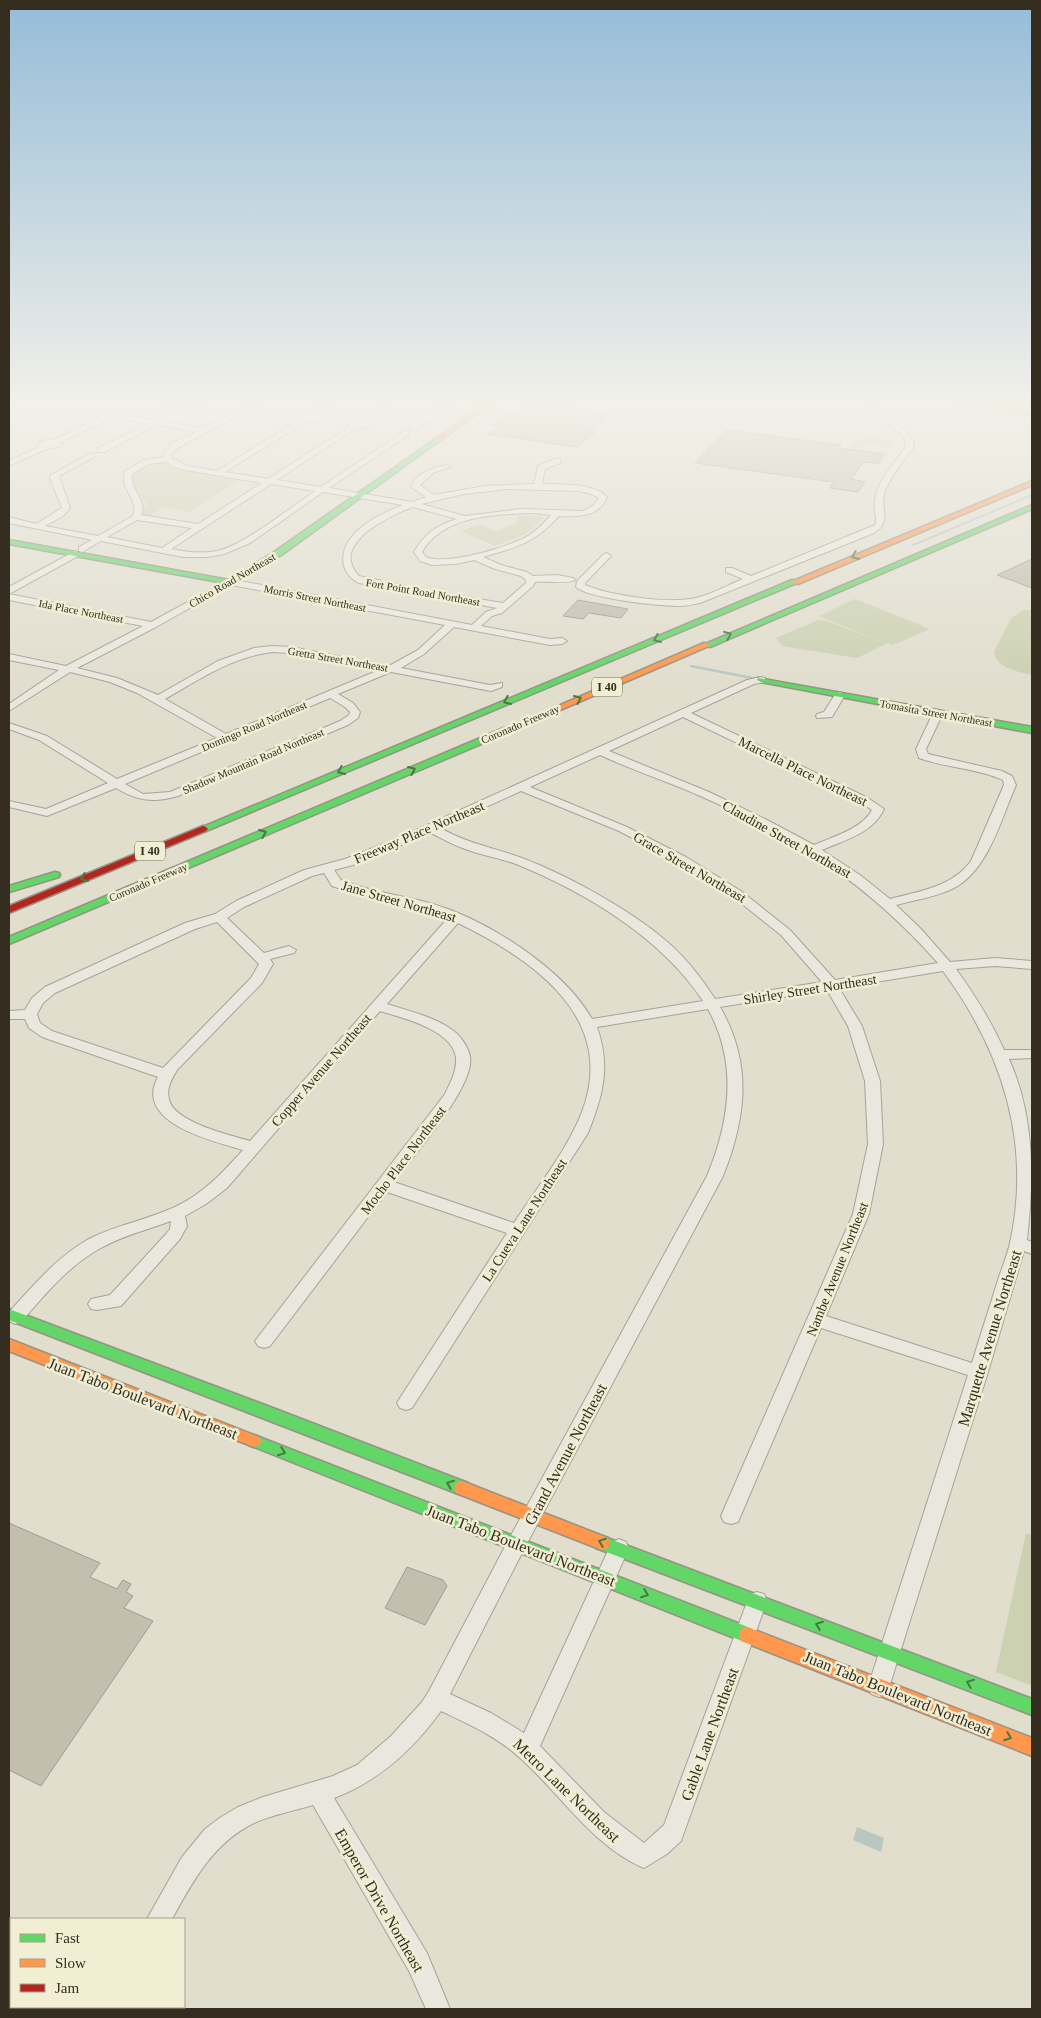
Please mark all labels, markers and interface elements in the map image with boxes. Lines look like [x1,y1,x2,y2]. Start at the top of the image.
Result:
one-way arrow [851,549,860,560]
street label: Chico Road Northeast [187,550,277,610]
street label: Fort Point Road Northeast [365,576,481,608]
street label: Morris Street Northeast [263,582,367,614]
street label: Ida Place Northeast [38,597,124,625]
one-way arrow [723,631,731,641]
one-way arrow [653,633,662,644]
street label: Gretta Street Northeast [287,644,389,674]
road number: I 40 [592,678,622,696]
one-way arrow [503,695,512,706]
one-way arrow [573,695,582,705]
street label: Tomasita Street Northeast [879,697,993,729]
street label: Domingo Road Northeast [200,698,308,754]
street label: Coronado Freeway [479,702,561,746]
street label: Shadow Mountain Road Northeast [180,726,326,796]
street label: Marcella Place Northeast [736,734,870,809]
one-way arrow [337,765,346,776]
one-way arrow [407,765,416,776]
street label: Freeway Place Northeast [352,798,487,867]
street label: Claudine Street Northeast [720,798,854,881]
one-way arrow [258,829,267,840]
street label: Grace Street Northeast [631,829,749,906]
road number: I 40 [135,841,165,860]
street label: Coronado Freeway [107,860,189,904]
one-way arrow [80,872,89,883]
street label: Jane Street Northeast [340,878,458,925]
street label: Shirley Street Northeast [742,972,878,1007]
street label: Copper Avenue Northeast [268,1011,374,1130]
street label: Mocho Place Northeast [358,1103,449,1217]
street label: La Cueva Lane Northeast [479,1156,570,1285]
street label: Nambe Avenue Northeast [804,1200,871,1339]
street label: Marquette Avenue Northeast [955,1247,1026,1429]
street label: Juan Tabo Boulevard Northeast [46,1354,241,1443]
street label: Grand Avenue Northeast [521,1380,610,1528]
one-way arrow [277,1446,286,1456]
one-way arrow [446,1479,455,1490]
street label: Juan Tabo Boulevard Northeast [424,1501,619,1590]
one-way arrow [598,1538,606,1548]
one-way arrow [640,1588,649,1598]
one-way arrow [815,1621,824,1631]
street label: Juan Tabo Boulevard Northeast [801,1648,995,1739]
street label: Gable Lane Northeast [677,1665,742,1803]
one-way arrow [967,1679,975,1689]
one-way arrow [1003,1731,1012,1741]
street label: Metro Lane Northeast [510,1735,624,1846]
street label: Emperor Drive Northeast [331,1826,428,1976]
legend [10,1918,185,2008]
text: Fast [55,1930,81,1946]
text: Slow [55,1955,86,1971]
text: Jam [55,1980,79,1996]

